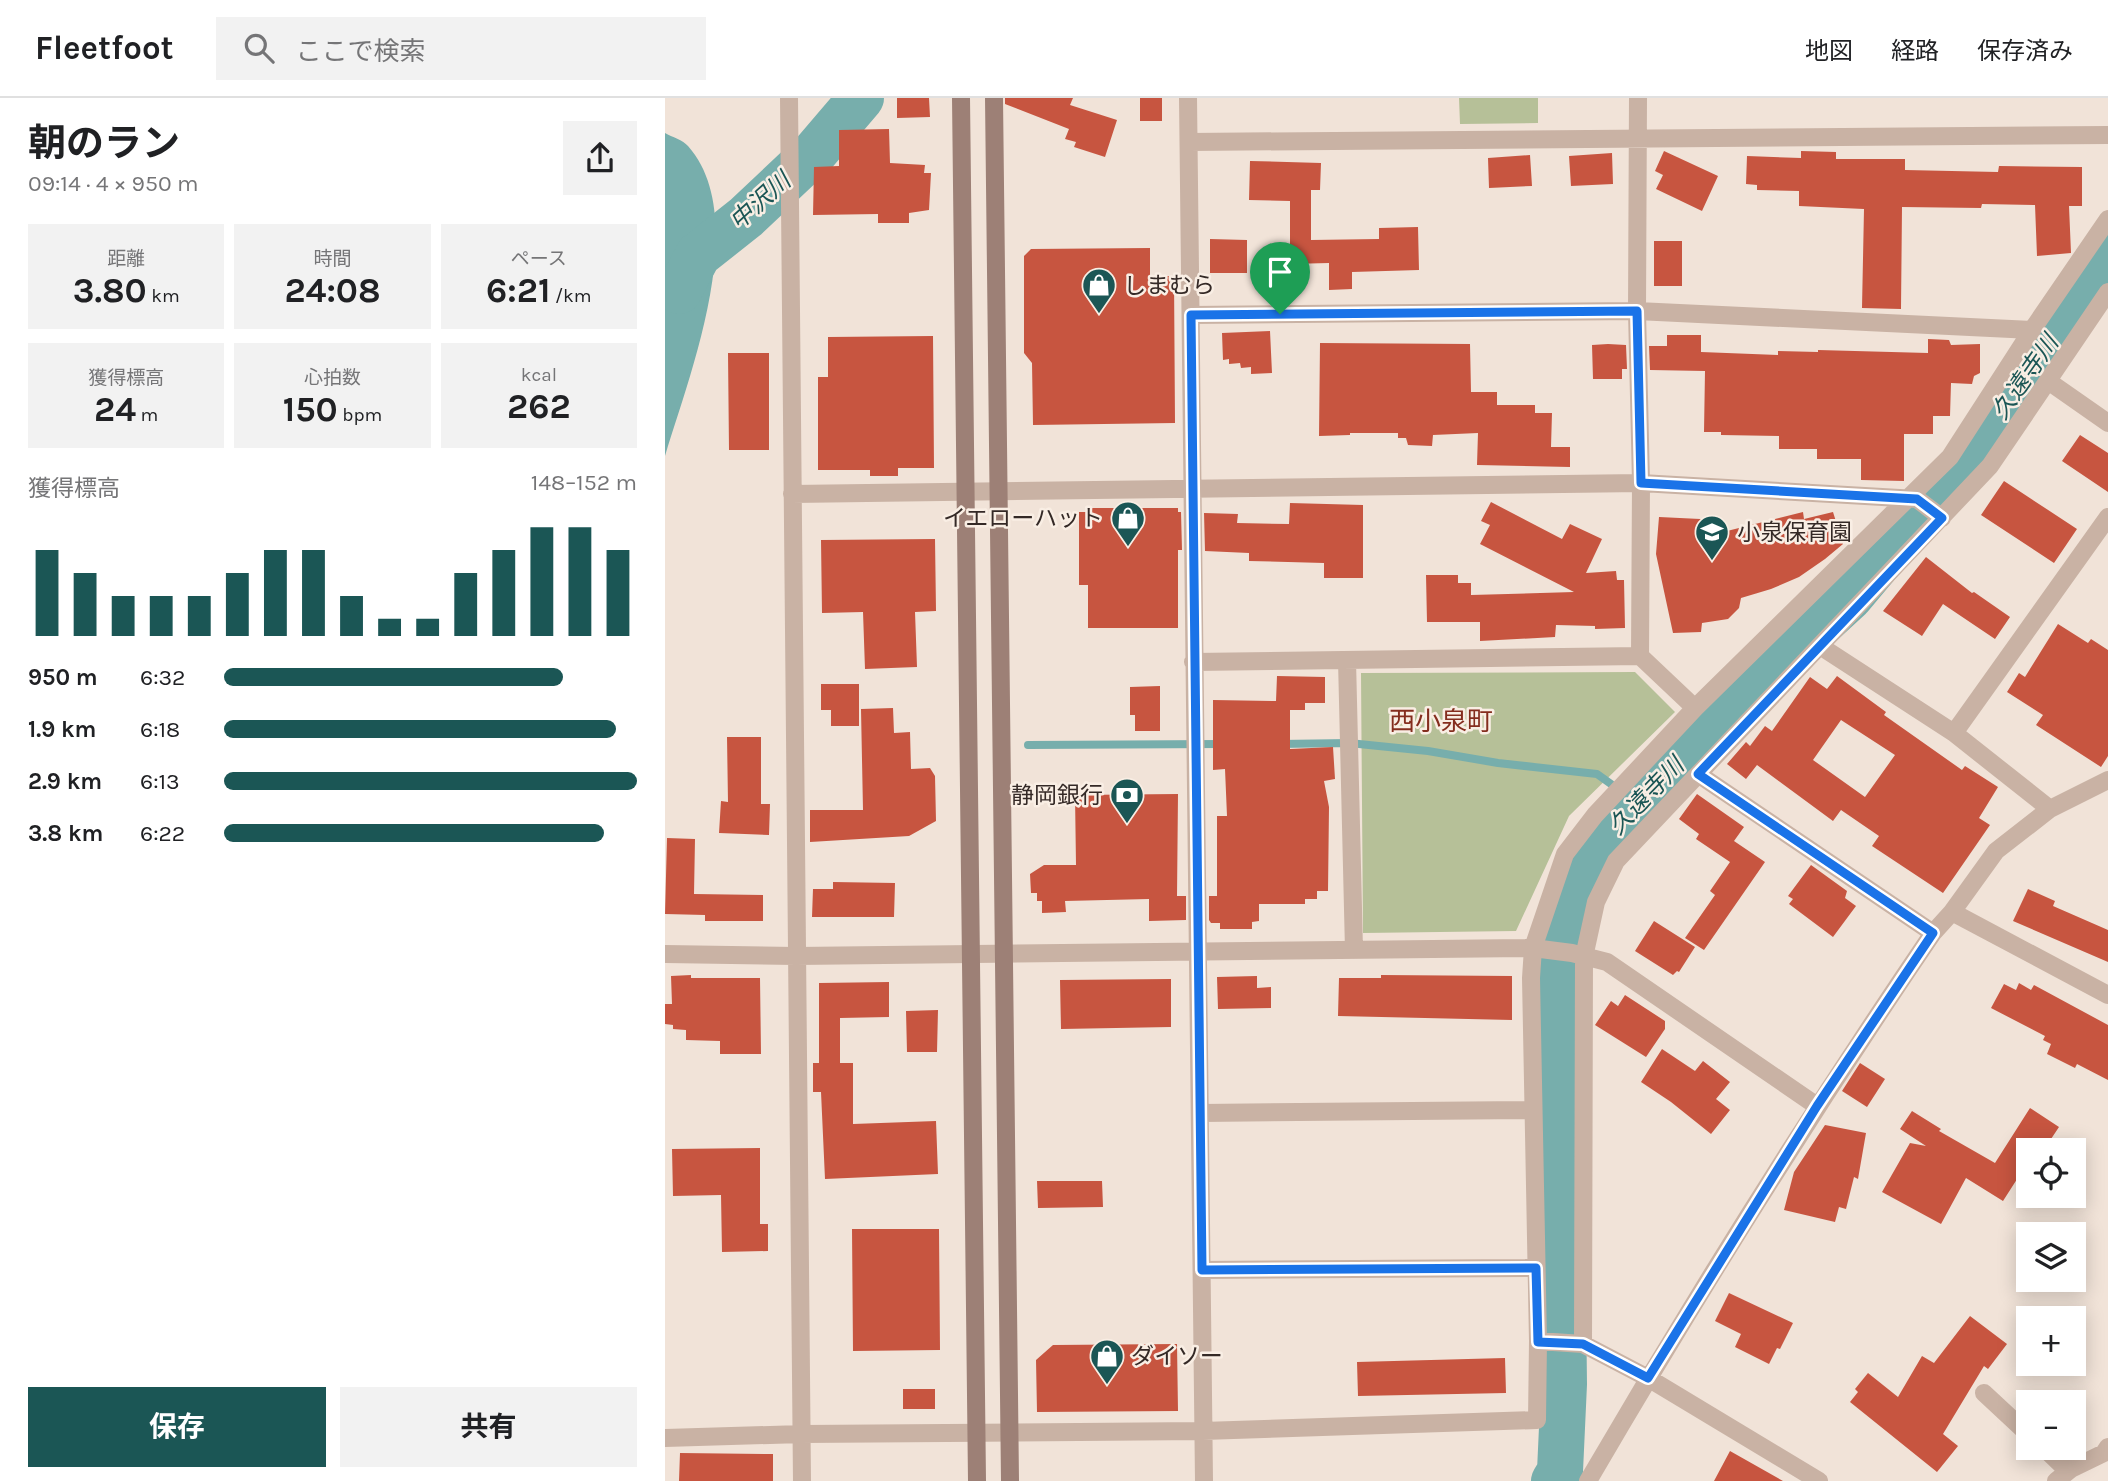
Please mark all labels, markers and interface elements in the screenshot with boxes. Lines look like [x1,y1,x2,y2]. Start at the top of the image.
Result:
search box [216,17,706,80]
text: Fleetfoot [35,29,174,67]
icon: search [240,29,278,67]
text: ここで検索 [296,36,426,67]
text: 地図 [1805,37,1853,65]
text: 経路 [1891,37,1939,65]
text: 保存済み [1977,37,2073,65]
text: 朝のラン [28,121,180,166]
button: share [563,121,637,195]
water label: 中沢川 [724,164,798,235]
text: 09:14 · 4 × 950 m [28,170,199,197]
pin [1250,242,1310,314]
text: 距離 [107,248,145,270]
text: 時間 [313,248,352,270]
text: ペース [511,248,567,270]
icon: arrive [1261,253,1299,291]
shop icon: しまむら [1080,266,1118,315]
text: 3.80 [73,270,147,311]
text: 24:08 [284,270,381,311]
text: 6:21 [486,270,550,311]
place label: しまむら [1123,272,1215,299]
text: km [147,285,180,307]
text: /km [550,285,592,307]
water label: 久遠寺川 [1986,327,2066,424]
text: kcal [521,364,557,386]
text: 獲得標高 [88,367,164,389]
text: 心拍数 [304,367,361,389]
text: 262 [507,386,571,427]
text: 24 [94,389,136,430]
text: 150 [283,389,338,430]
text: m [136,404,158,426]
text: bpm [338,404,382,426]
text: 148–152 m [531,469,637,496]
text: 獲得標高 [28,475,120,502]
shop icon: イエローハット [1109,499,1147,548]
place label: イエローハット [943,505,1103,532]
school or university icon: 小泉保育園 [1693,513,1731,562]
place label: 小泉保育園 [1737,519,1852,546]
text: 950 m [28,664,98,691]
text: 6:32 [140,664,185,691]
district label: 西小泉町 [1389,706,1493,737]
text: 1.9 km [28,716,96,743]
text: 6:18 [140,716,180,743]
water label: 久遠寺川 [1603,750,1691,840]
text: 2.9 km [28,768,102,795]
text: 6:13 [140,768,180,795]
bank icon: 静岡銀行 [1108,776,1146,825]
place label: 静岡銀行 [1011,782,1103,809]
text: 3.8 km [28,820,103,847]
text: 6:22 [140,820,185,847]
map controls [2016,1138,2086,1460]
button: locate [2016,1138,2086,1208]
button: layers [2016,1222,2086,1292]
button: + [2016,1306,2086,1376]
shop icon: ダイソー [1088,1337,1126,1386]
place label: ダイソー [1131,1343,1223,1370]
button: 保存 [28,1387,326,1467]
button: 共有 [340,1387,637,1467]
button: − [2016,1390,2086,1460]

